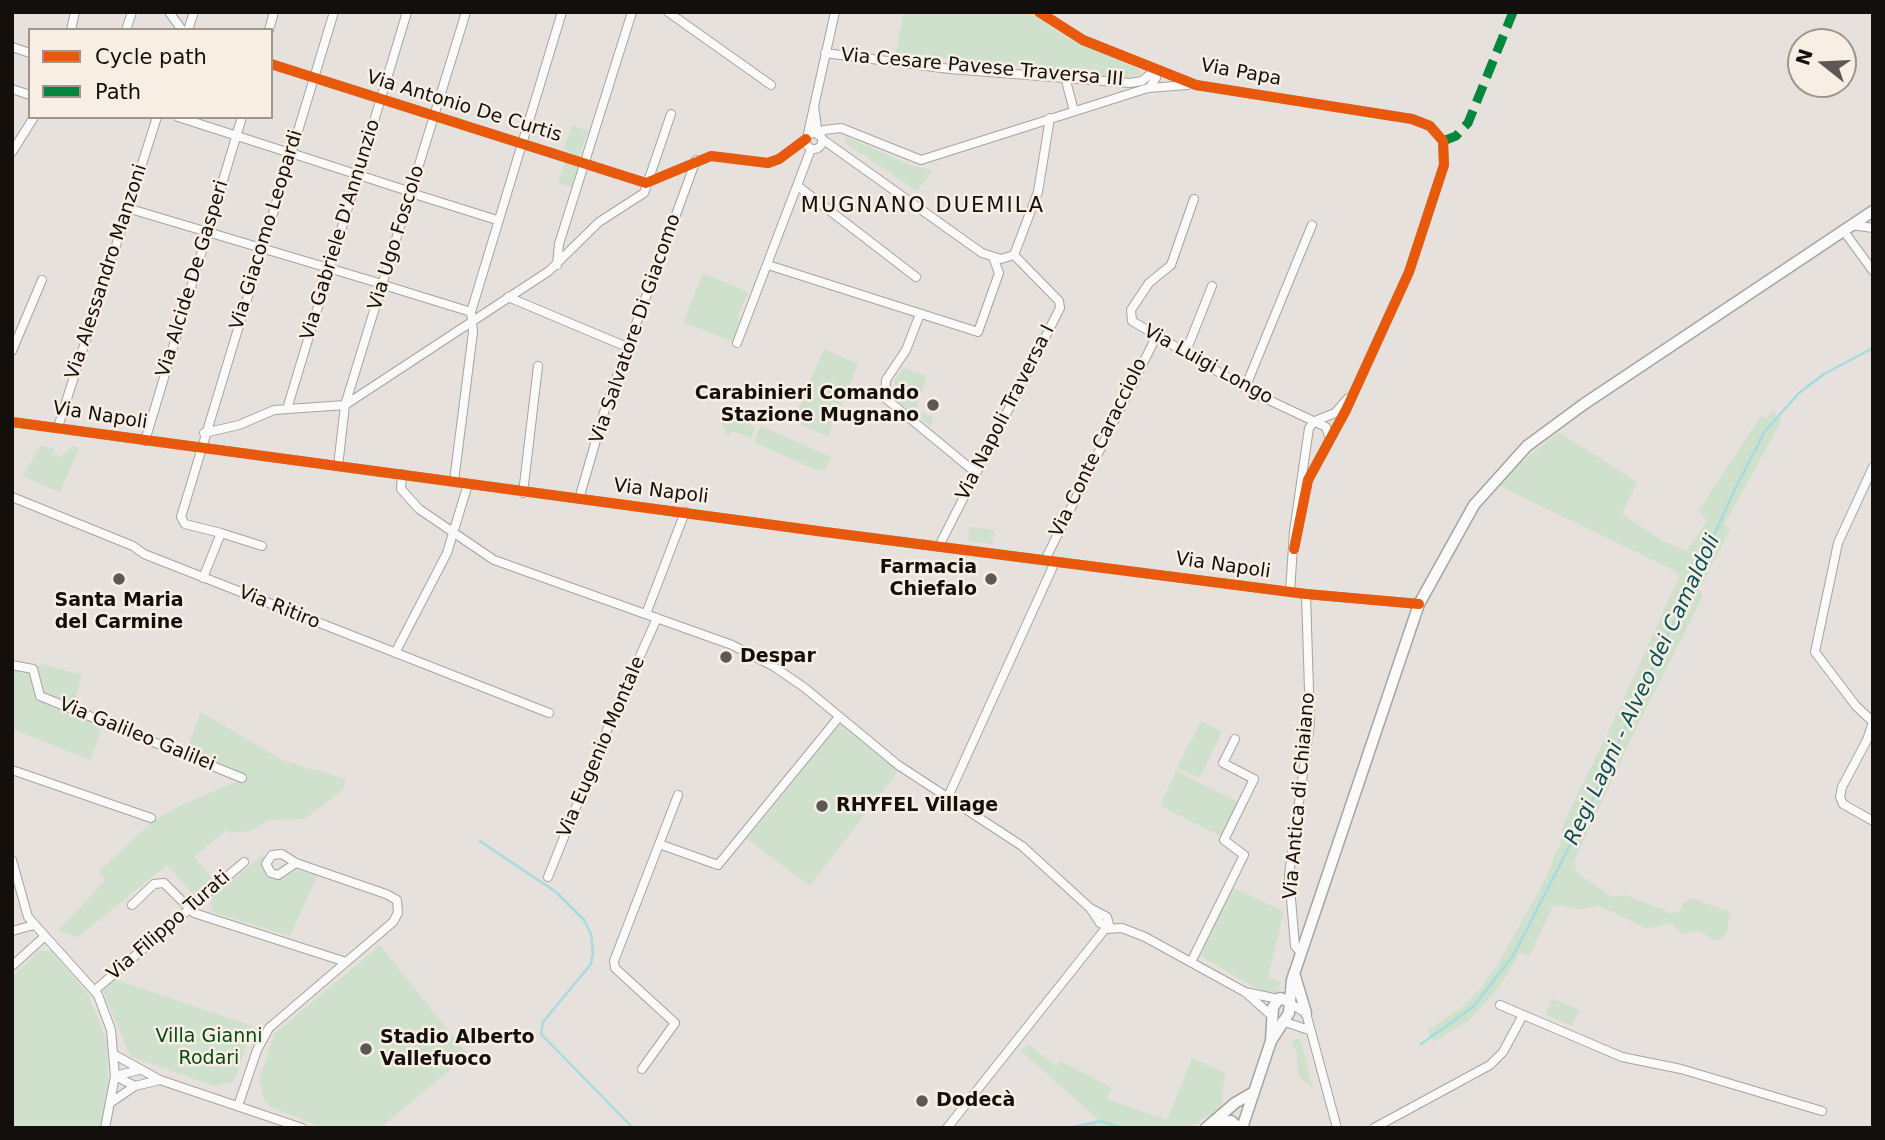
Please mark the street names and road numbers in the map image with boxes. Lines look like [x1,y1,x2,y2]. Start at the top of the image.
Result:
street label: Via Cesare Pavese Traversa III [840,44,1124,92]
street label: Via Papa [1199,55,1283,91]
street label: Via Antonio De Curtis [364,66,564,148]
street label: Via Gabriele D'Annunzio [297,117,385,343]
street label: Via Giacomo Leopardi [226,127,308,333]
street label: Via Alessandro Manzoni [61,161,153,383]
street label: Via Ugo Foscolo [364,163,430,313]
street label: Via Alcide De Gasperi [152,178,234,380]
street label: Via Salvatore Di Giacomo [586,211,686,447]
street label: Via Luigi Longo [1139,320,1277,410]
street label: Via Napoli Traversa I [952,321,1060,505]
street label: Via Conte Caracciolo [1046,355,1152,541]
street label: Via Napoli [51,397,149,435]
street label: Via Napoli [612,475,710,509]
street label: Via Napoli [1174,548,1272,584]
street label: Via Ritiro [235,581,323,635]
street label: Via Eugenio Montale [554,653,650,841]
street label: Via Antica di Chiaiano [1280,692,1320,900]
street label: Via Galileo Galilei [56,693,218,777]
street label: Via Filippo Turati [103,866,235,986]

